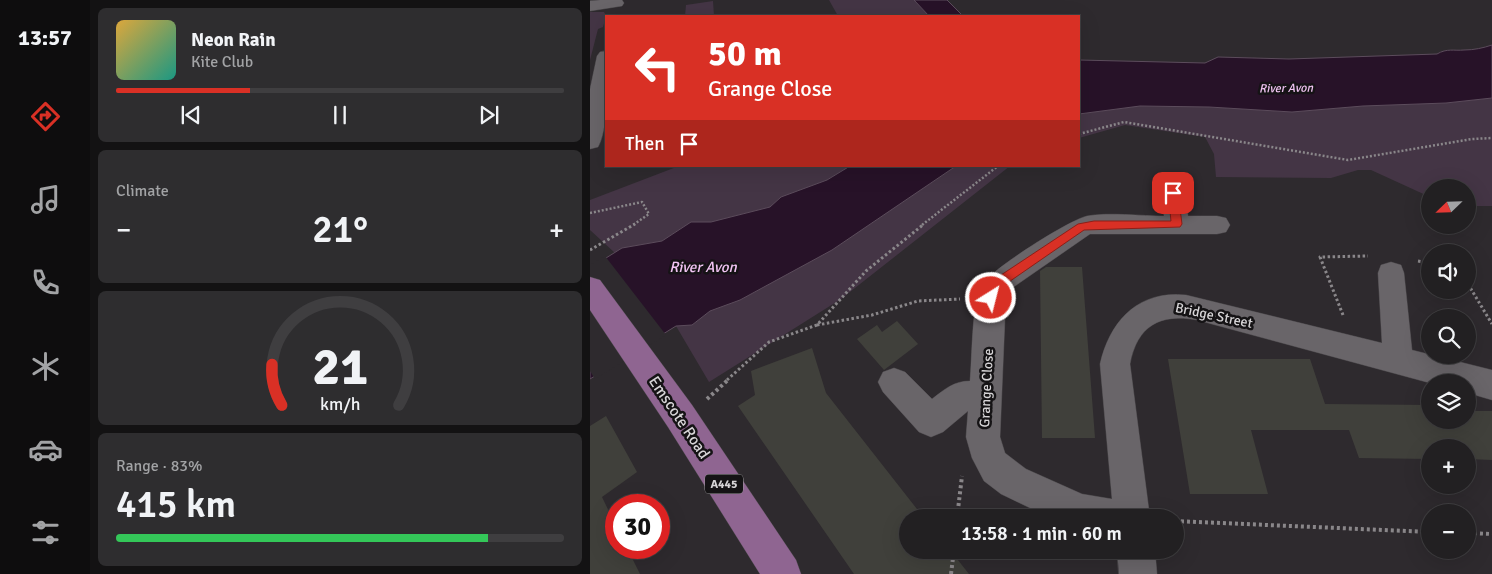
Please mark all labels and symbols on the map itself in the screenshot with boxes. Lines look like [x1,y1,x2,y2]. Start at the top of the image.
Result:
water label: River Avon [1259,81,1314,96]
pin [1152,172,1194,214]
north arrow [1421,179,1476,234]
water label: River Avon [669,258,738,276]
position arrow [964,271,1016,323]
street label: Bridge Street [1174,299,1254,332]
street label: Grange Close [976,348,997,428]
street label: Emscote Road [644,372,714,463]
road number: A445 [705,474,743,494]
speed limit sign: 30 [605,494,670,559]

